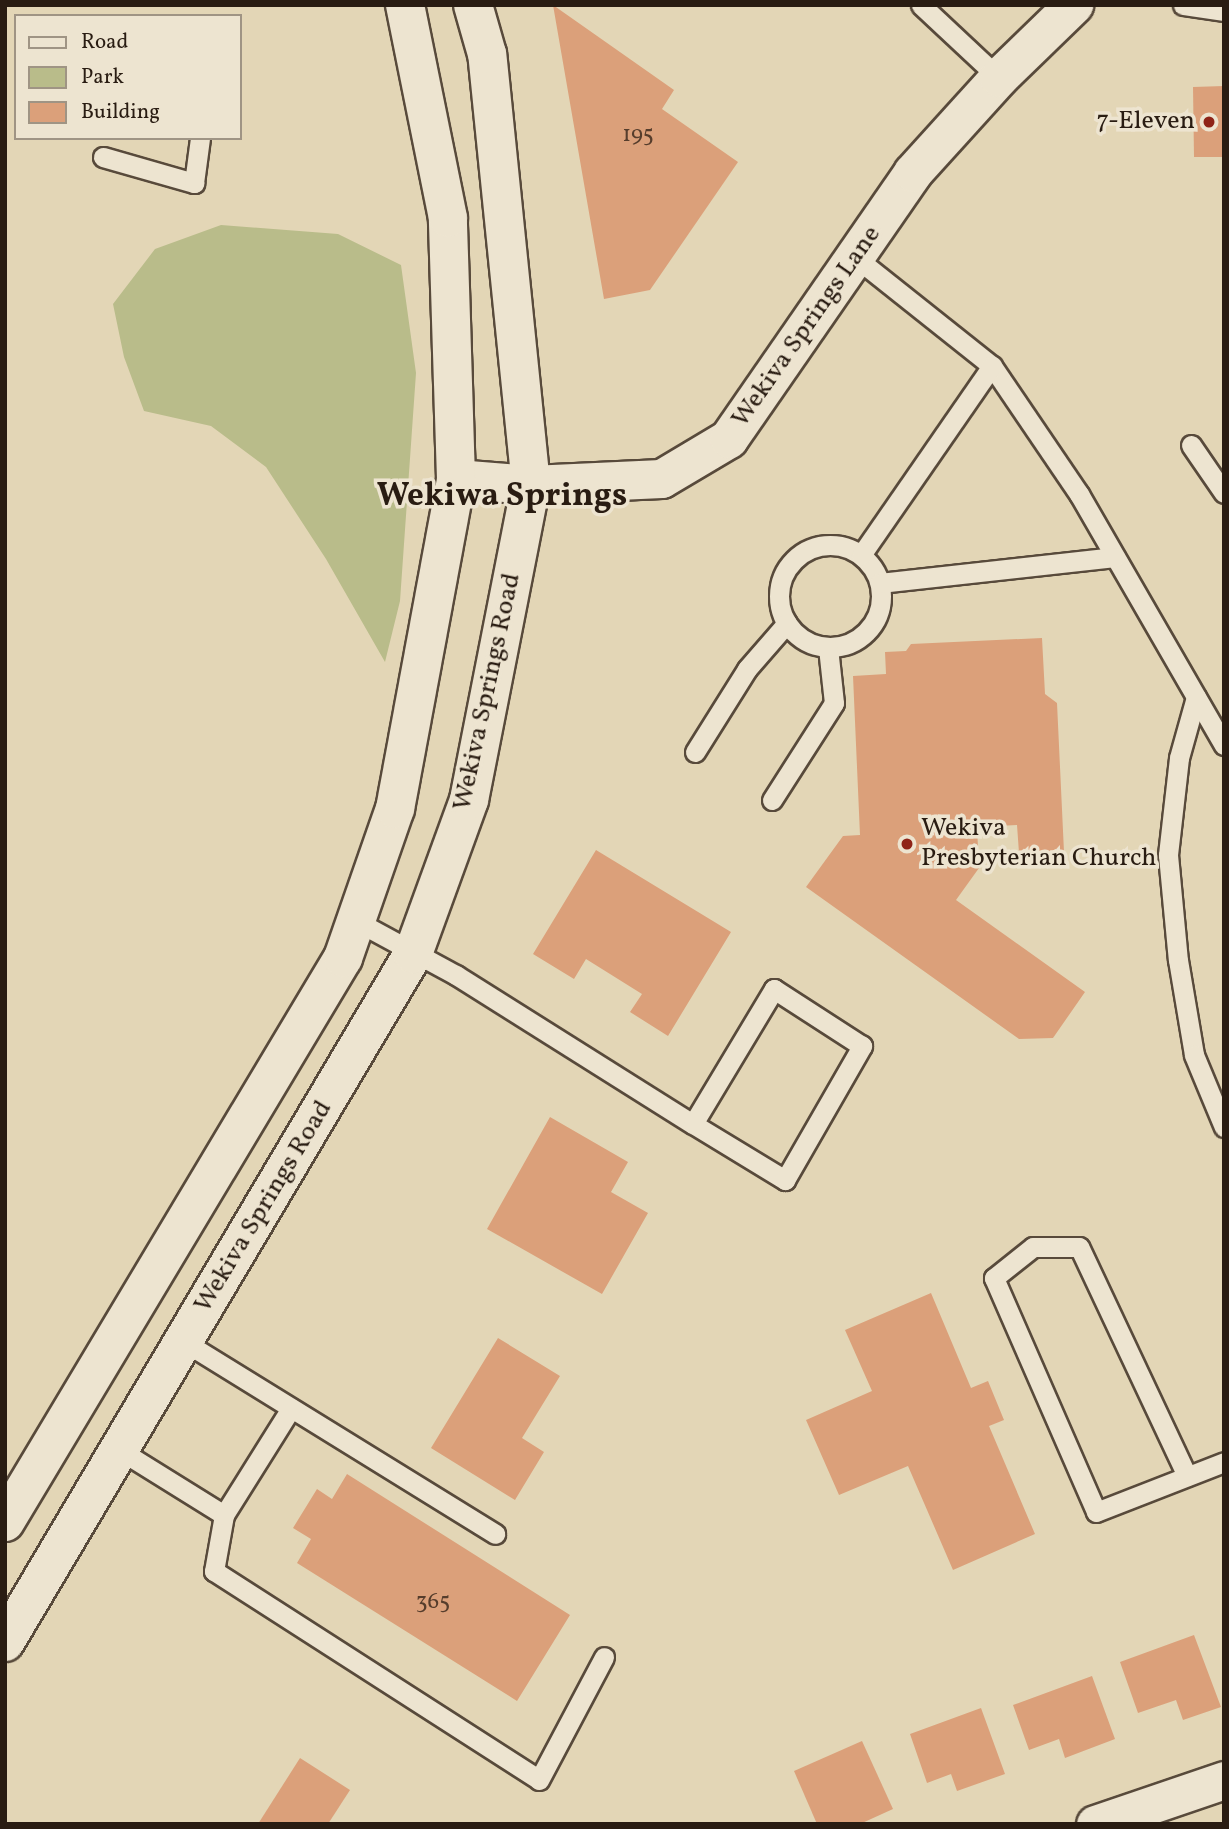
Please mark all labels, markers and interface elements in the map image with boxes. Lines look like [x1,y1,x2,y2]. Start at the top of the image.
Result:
legend [14,14,242,140]
text: Road [81,28,128,57]
text: Park [81,63,124,92]
text: Building [81,98,160,127]
place label: 7-Eleven [1097,106,1195,138]
marker: 7-Eleven [1201,114,1217,130]
house number: 195 [622,121,654,149]
street label: Wekiva Springs Lane [726,220,888,434]
district label: Wekiwa Springs [377,478,627,518]
street label: Wekiva Springs Road [448,570,528,814]
place label: Wekiva Presbyterian Church [921,813,1157,874]
marker: Wekiva Presbyterian Church [899,836,915,852]
street label: Wekiva Springs Road [188,1095,340,1319]
house number: 365 [416,1588,450,1616]

